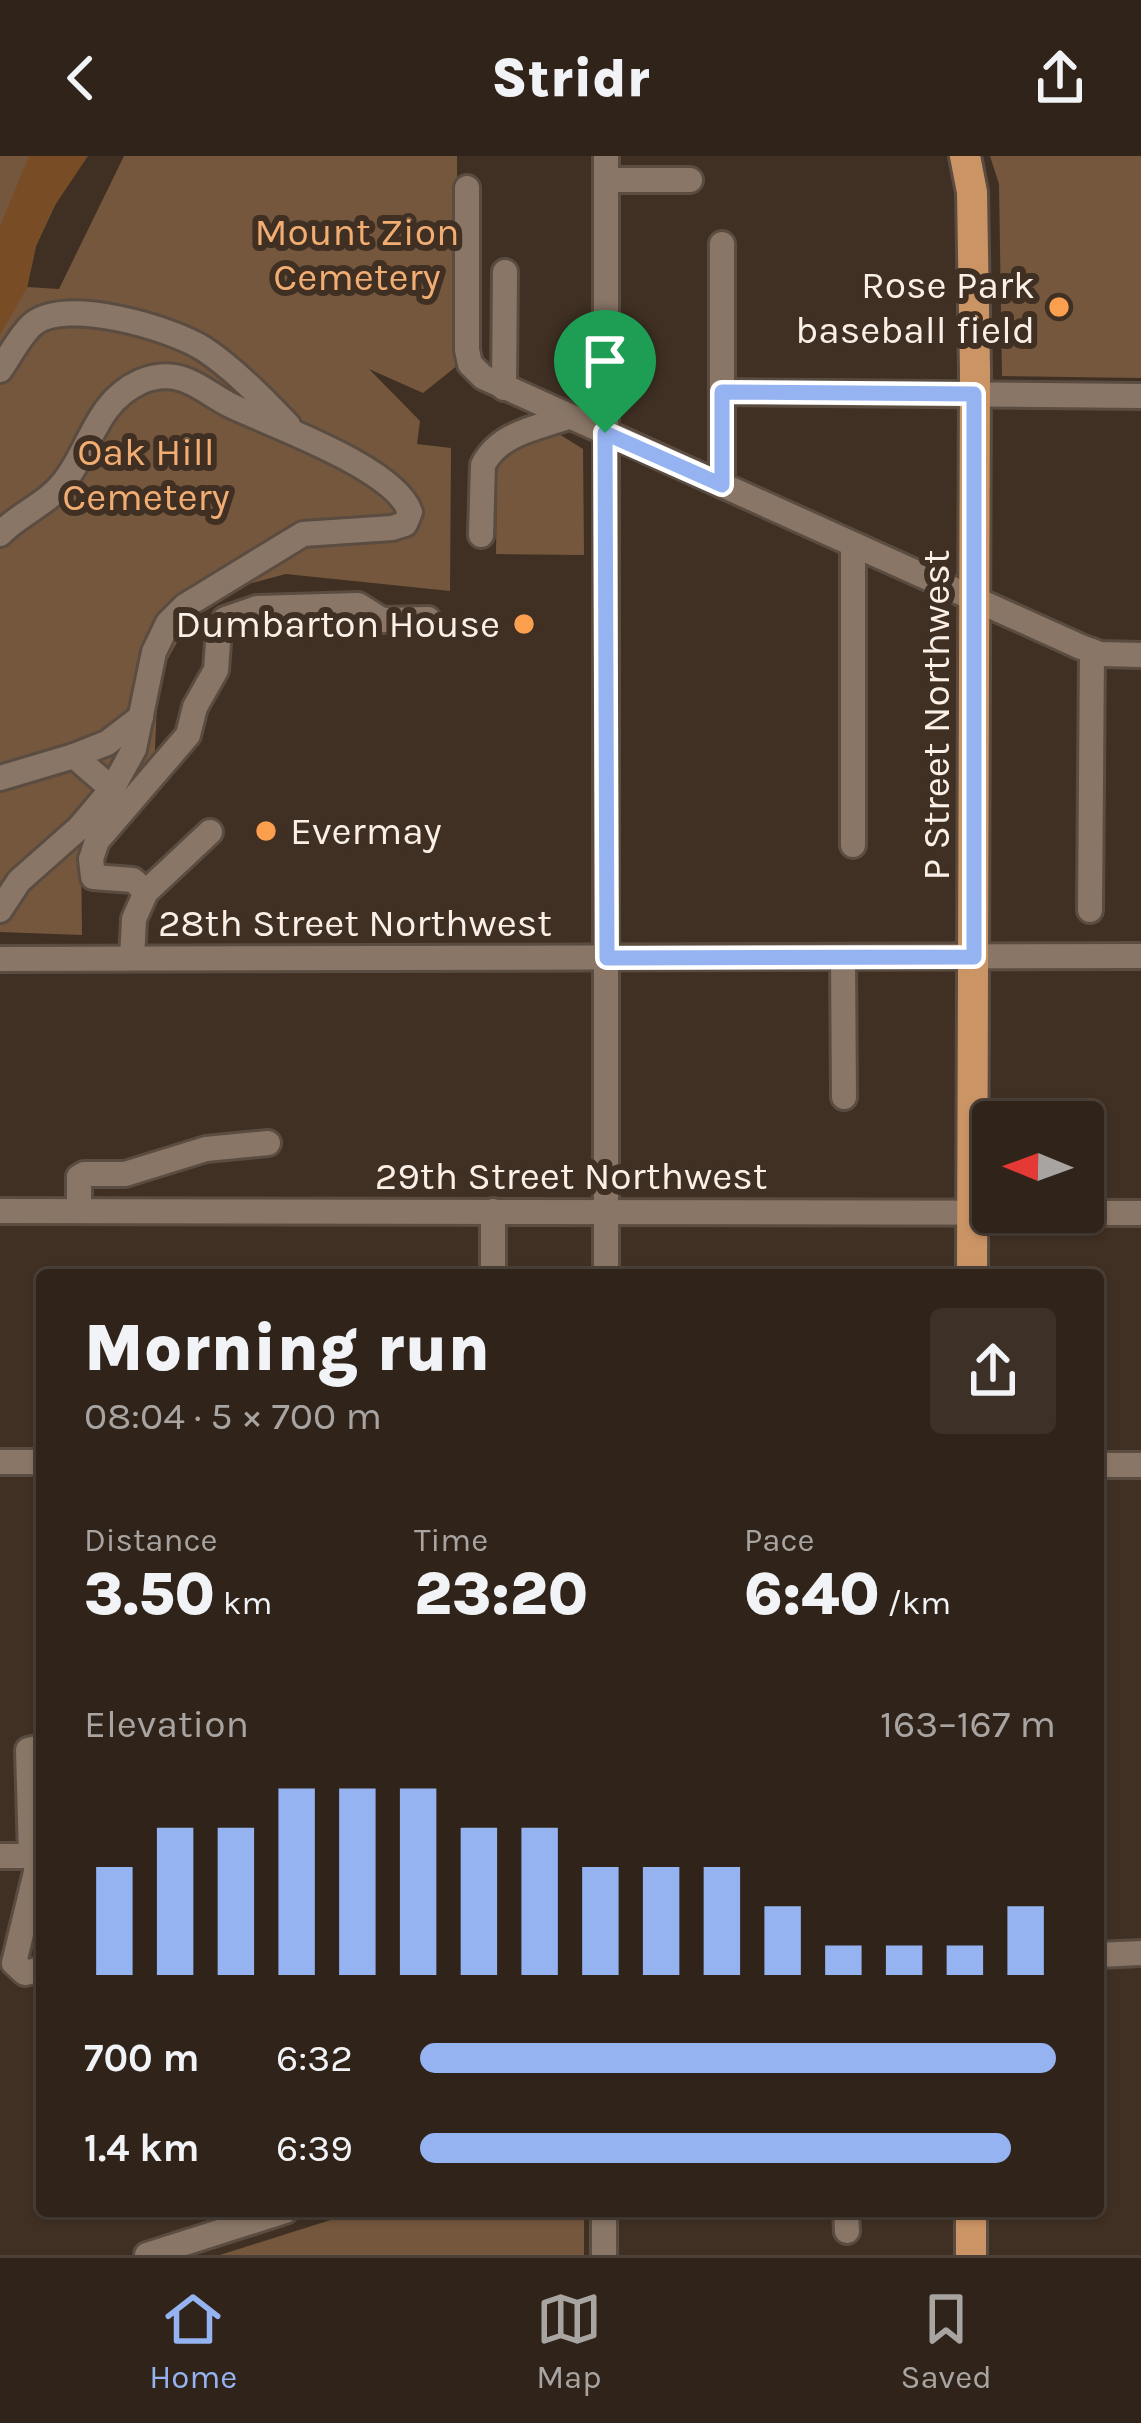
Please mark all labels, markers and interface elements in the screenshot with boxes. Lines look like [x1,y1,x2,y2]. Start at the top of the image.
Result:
icon: back [48,45,114,111]
icon: share [1027,45,1093,111]
text: Stridr [491,46,650,110]
park label: Mount Zion Cemetery [255,209,459,300]
place label: Rose Park baseball field [795,262,1035,353]
marker: Rose Park baseball field [1046,294,1072,320]
pin [554,310,656,433]
icon: arrive [572,328,638,394]
park label: Oak Hill Cemetery [62,429,230,520]
street label: P Street Northwest [913,550,959,880]
place label: Dumbarton House [175,601,500,647]
marker: Dumbarton House [511,611,537,637]
place label: Evermay [290,808,442,854]
marker: Evermay [253,818,279,844]
street label: 28th Street Northwest [158,900,552,946]
north arrow [972,1101,1104,1233]
map controls [972,1101,1104,1233]
street label: 29th Street Northwest [375,1153,767,1199]
button: share [930,1308,1056,1434]
text: Morning run [84,1309,490,1387]
text: 08:04 · 5 × 700 m [84,1393,382,1439]
text: Distance [84,1521,217,1559]
text: Time [414,1521,488,1559]
text: Pace [744,1521,814,1559]
text: 3.50 [84,1559,215,1629]
text: 23:20 [414,1559,588,1629]
text: 6:40 [744,1559,880,1629]
text: km [215,1584,272,1622]
text: /km [880,1584,951,1622]
text: Elevation [84,1701,249,1747]
text: 163–167 m [880,1701,1056,1747]
text: 700 m [84,2035,200,2081]
text: 6:32 [276,2035,353,2081]
text: 1.4 km [84,2125,199,2171]
text: 6:39 [276,2125,353,2171]
tab: Home [149,2286,237,2396]
tab: Map [536,2286,602,2396]
tab: Saved [900,2286,992,2396]

